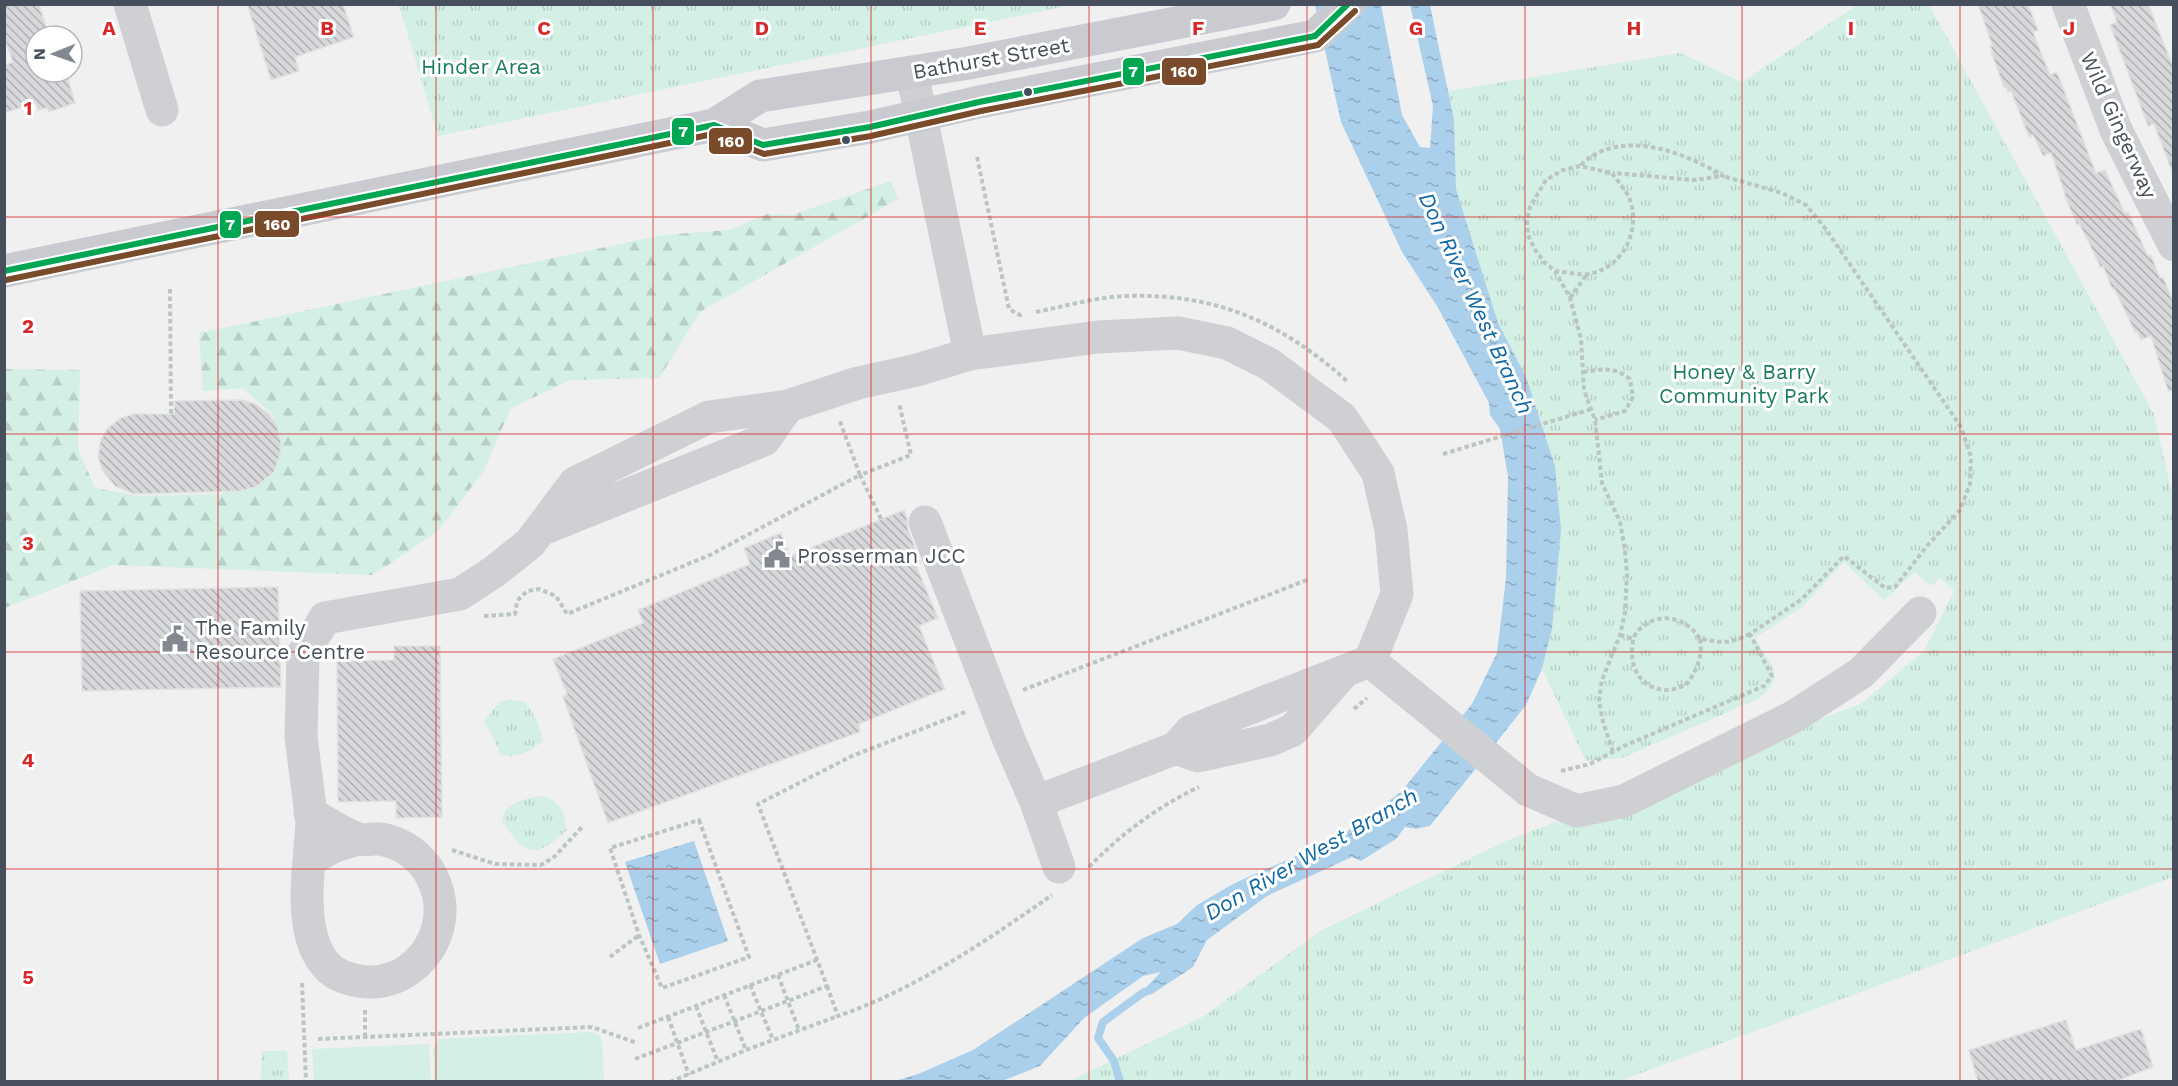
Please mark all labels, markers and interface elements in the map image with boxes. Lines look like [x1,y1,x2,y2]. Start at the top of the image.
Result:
text: A [102,16,116,40]
text: B [320,16,334,40]
text: C [537,16,551,40]
text: D [755,16,769,40]
text: E [974,16,986,40]
text: F [1192,16,1204,40]
text: G [1409,16,1423,40]
text: H [1627,16,1641,40]
text: I [1848,16,1854,40]
text: J [2063,16,2075,40]
north arrow [24,24,84,84]
street label: Bathurst Street [911,32,1071,84]
text: N [30,48,49,60]
street label: Wild Gingerway [2076,48,2163,202]
park label: Hinder Area [421,54,541,79]
line badge: 7 [1122,57,1145,86]
line badge: 160 [1161,57,1207,86]
text: 7 [1128,62,1138,81]
text: 160 [1170,62,1198,81]
unlabelled marker [1022,86,1034,98]
text: 1 [24,96,32,120]
line badge: 7 [671,117,695,146]
text: 7 [678,122,688,141]
line badge: 160 [708,127,753,155]
text: 160 [717,132,745,151]
unlabelled marker [840,134,852,146]
water label: Don River West Branch [1414,188,1538,418]
line badge: 7 [219,210,242,239]
line badge: 160 [254,210,300,238]
text: 7 [225,215,235,234]
text: 160 [263,215,291,234]
text: 2 [22,314,34,338]
park label: Honey & Barry Community Park [1659,359,1829,408]
text: 3 [22,531,34,555]
public building icon: Prosserman JCC [762,540,792,570]
place label: Prosserman JCC [797,543,966,568]
place label: The Family Resource Centre [195,615,365,664]
public building icon: The Family Resource Centre [160,624,190,654]
text: 4 [22,748,35,772]
water label: Don River West Branch [1200,783,1422,925]
text: 5 [22,965,34,989]

